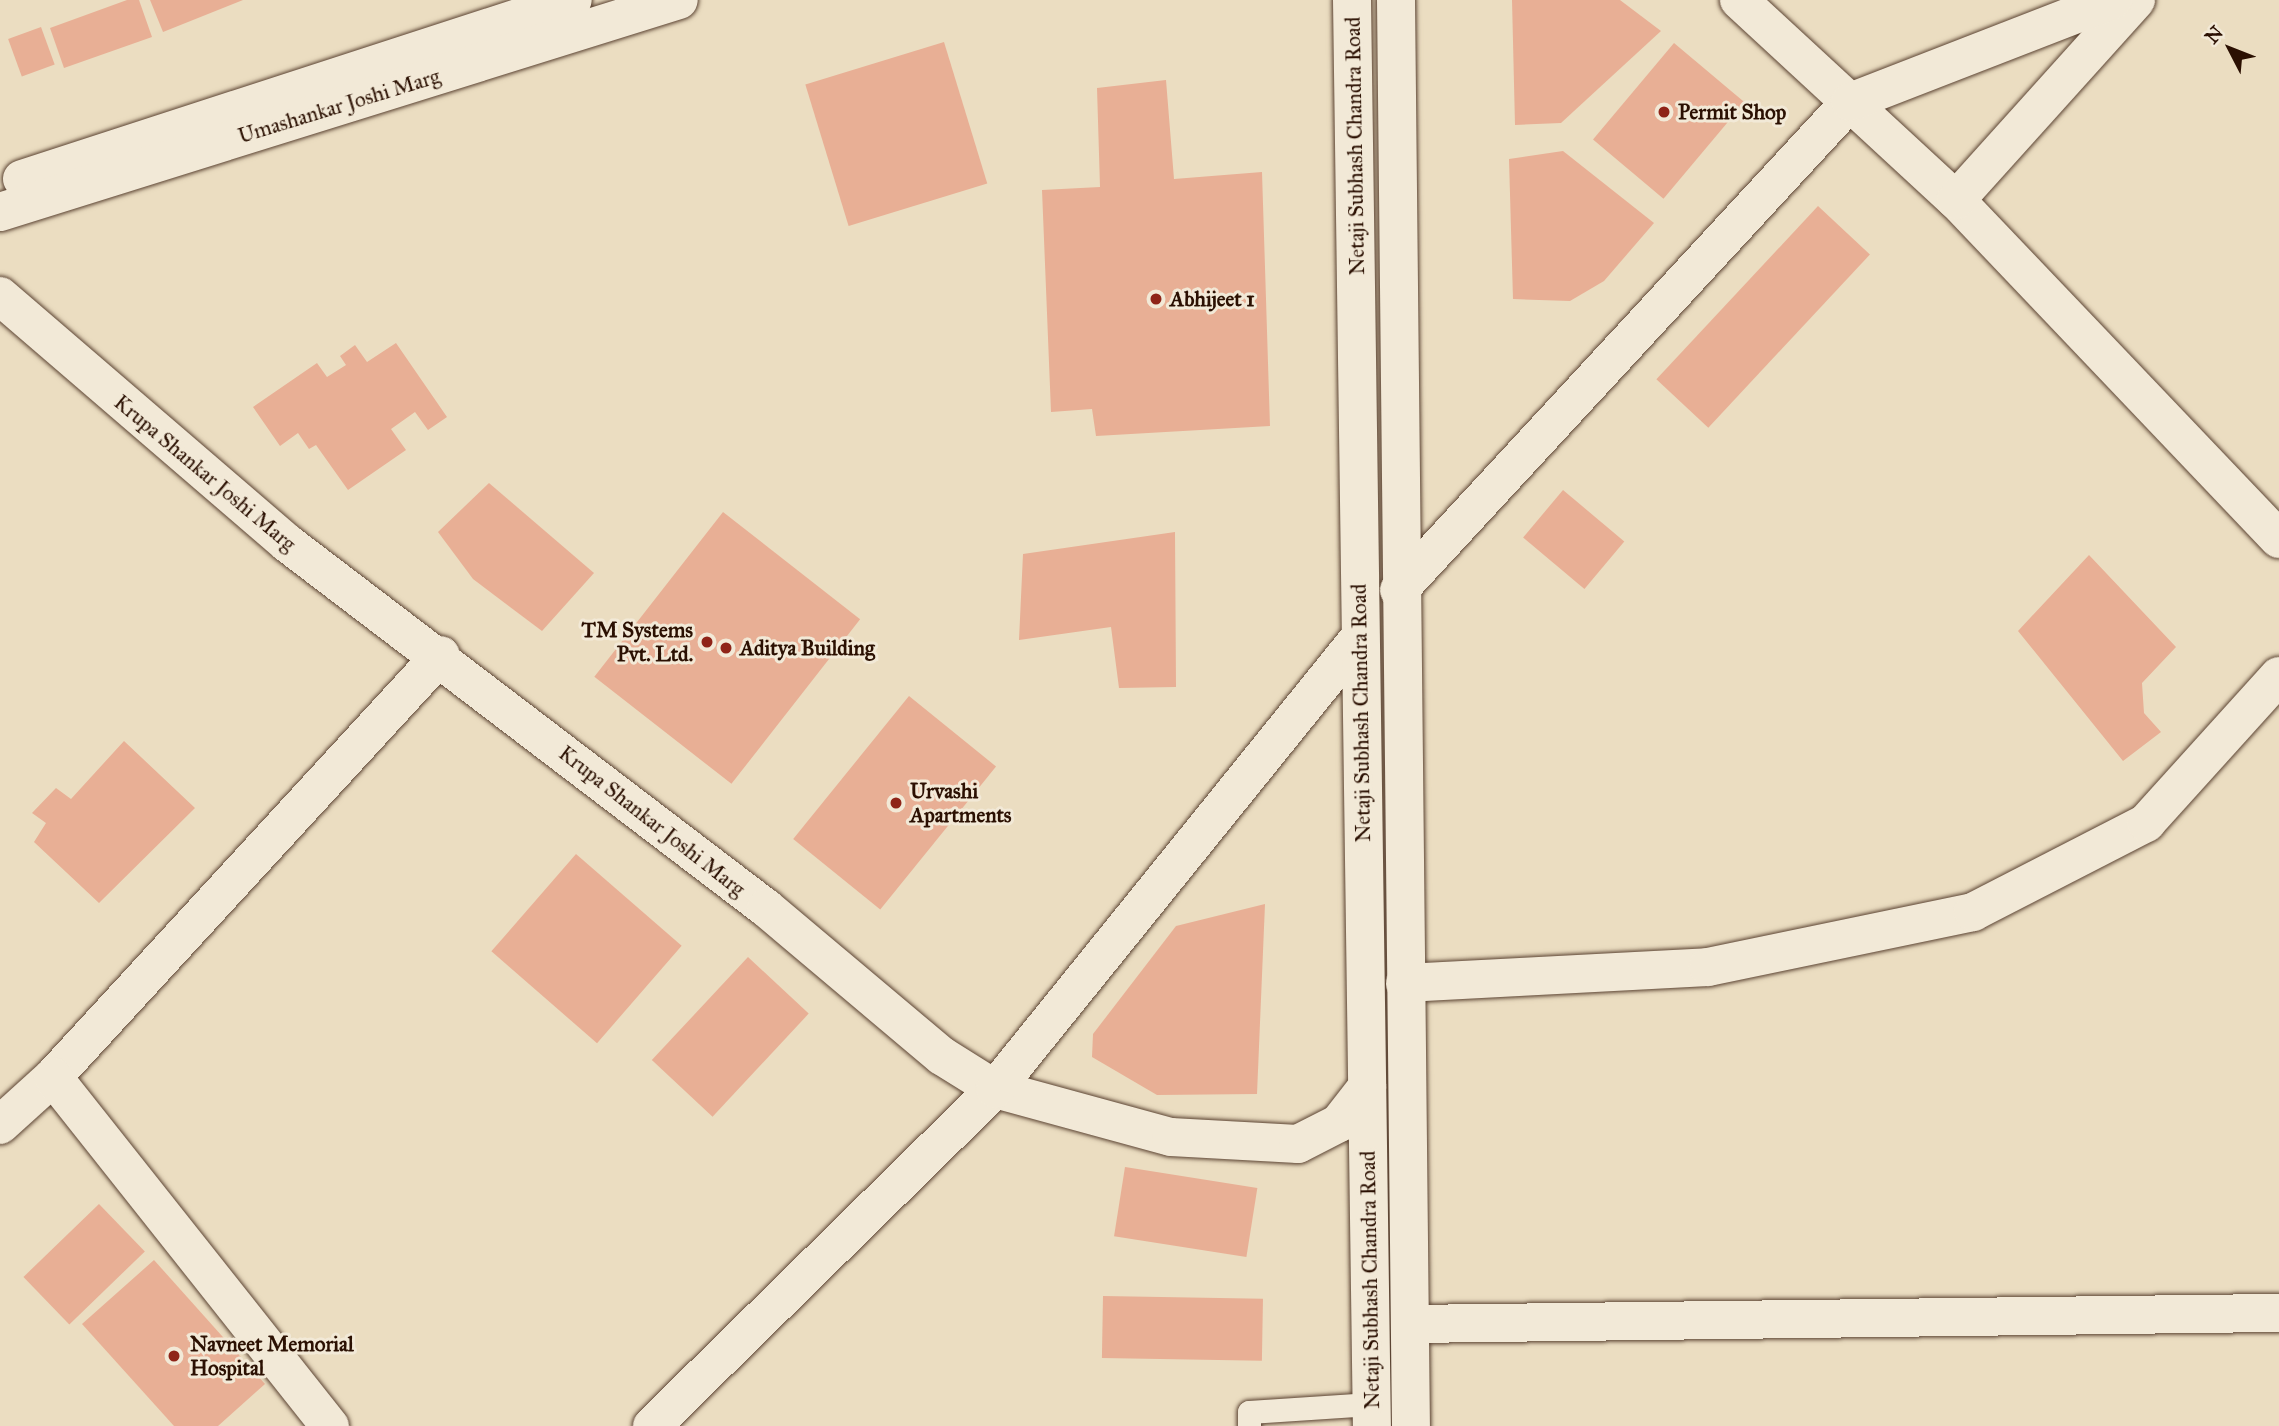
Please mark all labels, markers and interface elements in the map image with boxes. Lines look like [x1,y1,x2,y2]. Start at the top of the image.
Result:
north arrow [2195,14,2265,84]
street label: Netaji Subhash Chandra Road [1340,17,1370,275]
text: N [2200,21,2228,48]
street label: Umashankar Joshi Marg [235,63,443,149]
place label: Permit Shop [1678,99,1786,125]
marker: Permit Shop [1656,104,1672,120]
place label: Abhijeet 1 [1170,286,1255,312]
marker: Abhijeet 1 [1148,291,1164,307]
street label: Krupa Shankar Joshi Marg [109,390,301,556]
street label: Netaji Subhash Chandra Road [1346,584,1376,842]
place label: TM Systems Pvt. Ltd. [582,617,693,667]
marker: TM Systems Pvt. Ltd. [699,634,715,650]
place label: Aditya Building [740,635,875,661]
marker: Aditya Building [718,640,734,656]
street label: Krupa Shankar Joshi Marg [554,740,750,902]
place label: Urvashi Apartments [910,778,1012,828]
marker: Urvashi Apartments [888,795,904,811]
street label: Netaji Subhash Chandra Road [1355,1151,1385,1409]
place label: Navneet Memorial Hospital [190,1331,354,1381]
marker: Navneet Memorial Hospital [164,1346,184,1366]

